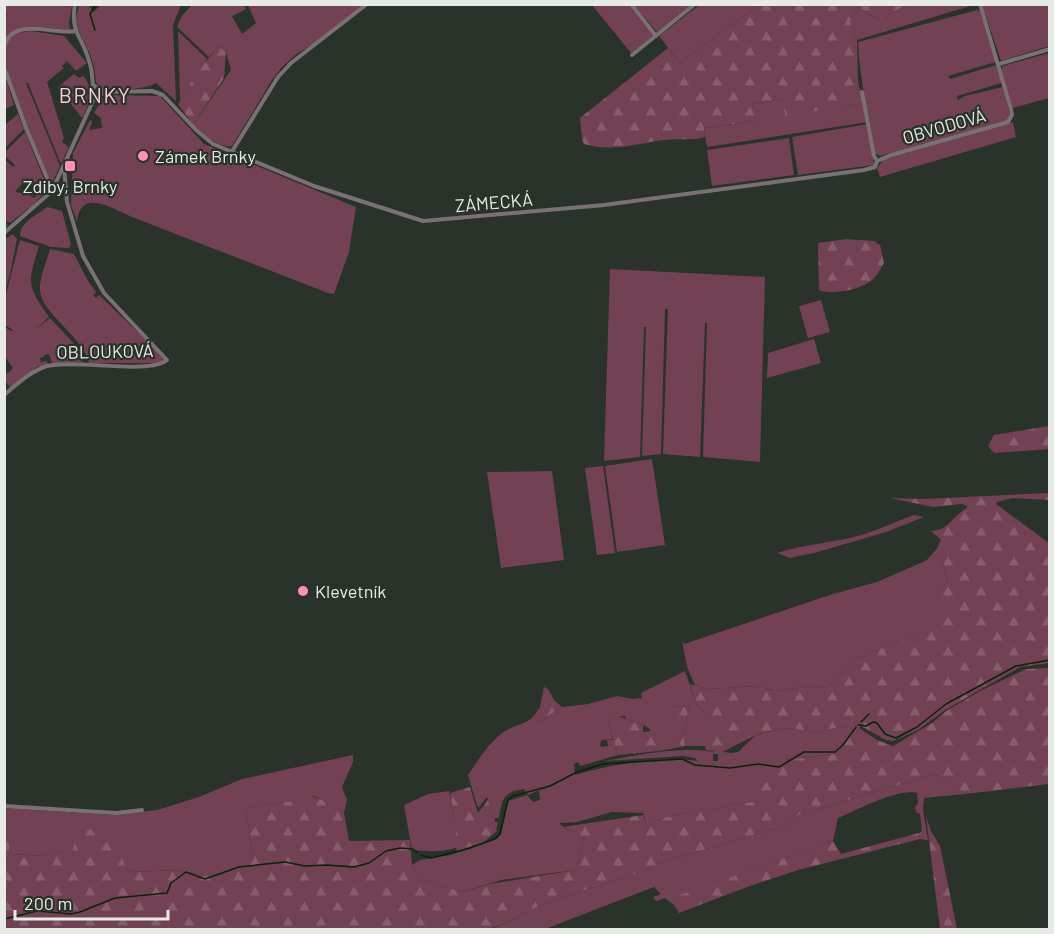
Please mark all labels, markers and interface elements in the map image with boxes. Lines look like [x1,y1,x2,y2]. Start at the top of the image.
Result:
district label: BRNKY [59,82,131,107]
street label: OBVODOVÁ [900,104,988,148]
place label: Zámek Brnky [155,145,256,167]
marker: Zámek Brnky [136,149,150,163]
marker: Zdiby, Brnky [63,159,77,173]
place label: Zdiby, Brnky [23,175,117,197]
street label: ZÁMECKÁ [454,188,534,216]
street label: OBLOUKOVÁ [56,339,154,363]
place label: Klevetník [315,580,386,602]
marker: Klevetník [296,584,310,598]
scale bar [15,883,168,921]
text: 200 m [24,892,72,914]

